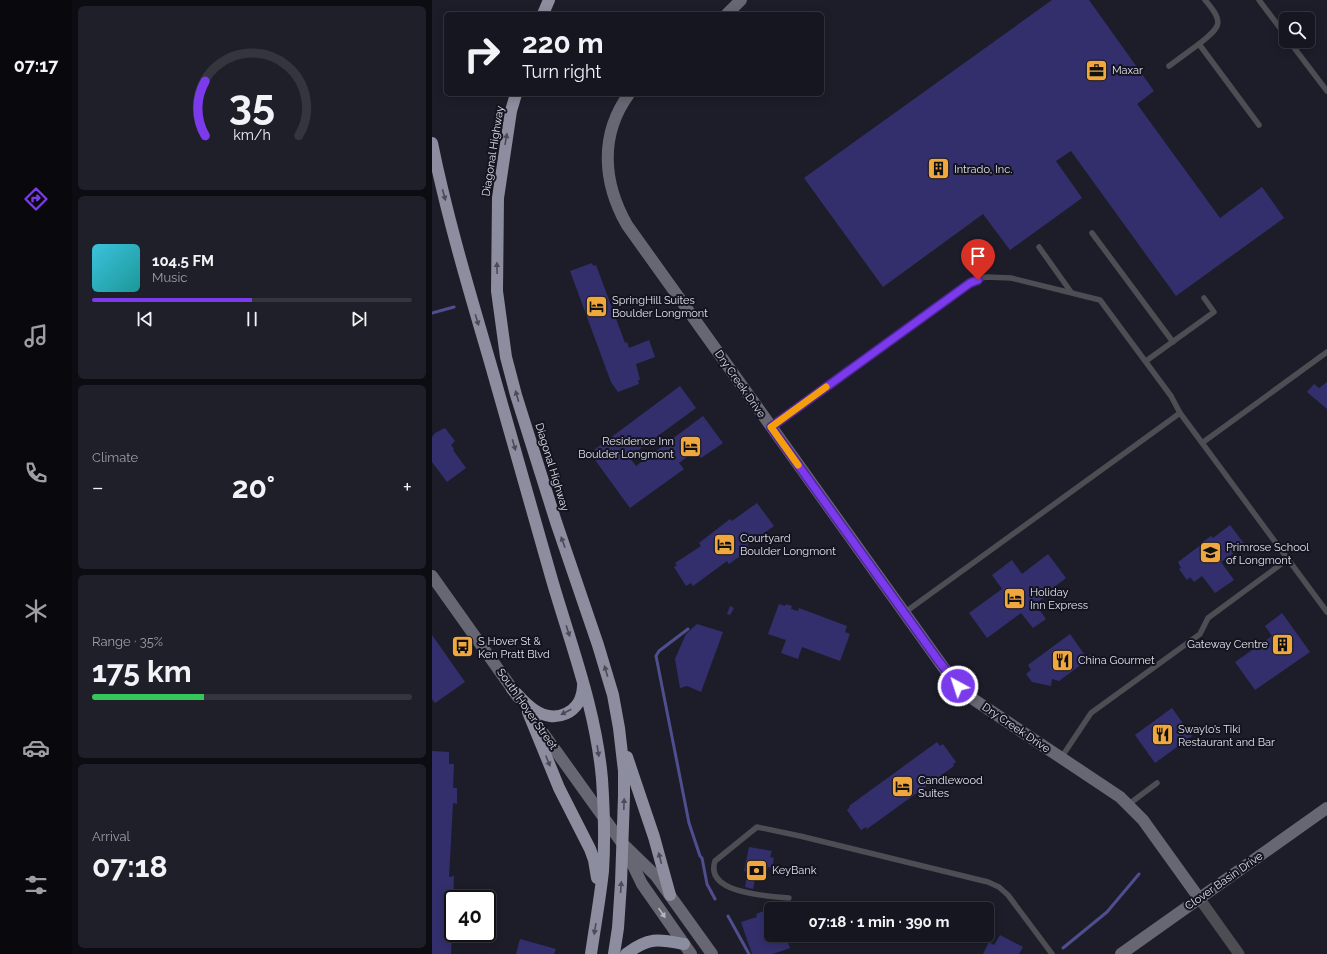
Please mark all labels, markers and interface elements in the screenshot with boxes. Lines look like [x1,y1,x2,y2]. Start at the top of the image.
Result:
map controls [1279,12,1315,48]
button: search [1279,12,1315,48]
text: 220 m [522,27,604,60]
icon: right [456,28,508,80]
text: 07:17 [14,55,58,76]
office icon: Maxar [1084,57,1110,83]
text: Turn right [522,61,601,82]
place label: Maxar [1112,64,1143,77]
text: 35 [229,80,275,129]
street label: Diagonal Highway [479,105,507,197]
text: km/h [233,126,271,142]
one-way arrow [503,132,509,145]
building icon: Intrado, Inc. [926,156,952,182]
place label: Intrado, Inc. [954,163,1012,176]
icon: directions [22,185,50,213]
one-way arrow [441,188,447,201]
pin [961,239,995,280]
icon: arrive [967,245,989,267]
text: 104.5 FM [152,252,214,270]
one-way arrow [493,262,500,274]
text: Music [152,270,187,285]
hotel icon: SpringHill Suites Boulder Longmont [584,293,610,319]
place label: SpringHill Suites Boulder Longmont [612,294,708,320]
icon: previous [134,308,156,330]
icon: pause [241,308,263,330]
icon: next [348,308,370,330]
one-way arrow [474,315,480,327]
icon: music [22,322,50,350]
street label: Dry Creek Drive [712,348,768,421]
one-way arrow [514,390,520,402]
street label: Diagonal Highway [532,421,572,513]
hotel icon: Residence Inn Boulder Longmont [677,434,703,460]
place label: Residence Inn Boulder Longmont [578,435,674,461]
one-way arrow [511,439,517,451]
text: Climate [92,450,138,465]
icon: phone [22,459,50,487]
text: 20° [232,470,275,505]
text: − [92,474,104,500]
text: + [403,474,412,500]
hotel icon: Courtyard Boulder Longmont [711,531,737,557]
place label: Courtyard Boulder Longmont [740,532,836,558]
one-way arrow [560,535,566,547]
school or university icon: Primrose School of Longmont [1198,540,1224,566]
place label: Primrose School of Longmont [1226,541,1309,567]
hotel icon: Holiday Inn Express [1002,585,1028,611]
place label: Holiday Inn Express [1030,586,1088,612]
icon: climate [22,597,50,625]
one-way arrow [565,625,571,637]
building icon: Gateway Centre [1270,631,1296,657]
text: Range · 35% [92,634,163,649]
bus stop icon: S Hover St & Ken Pratt Blvd [450,634,476,660]
place label: S Hover St & Ken Pratt Blvd [478,635,550,661]
place label: Gateway Centre [1187,638,1269,651]
restaurant icon: China Gourmet [1050,647,1076,673]
text: 175 km [92,654,192,689]
place label: China Gourmet [1078,654,1155,667]
one-way arrow [603,665,609,677]
position arrow [937,665,979,707]
street label: South Hover Street [494,666,560,752]
street label: Dry Creek Drive [980,700,1053,756]
one-way arrow [560,709,572,716]
restaurant icon: Swaylo’s Tiki Restaurant and Bar [1150,722,1176,748]
place label: Swaylo’s Tiki Restaurant and Bar [1178,723,1275,749]
icon: car [22,734,50,762]
one-way arrow [595,745,601,757]
one-way arrow [545,755,551,767]
hotel icon: Candlewood Suites [889,773,915,799]
place label: Candlewood Suites [918,774,983,800]
one-way arrow [621,797,627,810]
text: Arrival [92,829,130,844]
text: 07:18 [92,849,168,884]
street label: Clover Basin Drive [1183,849,1266,913]
one-way arrow [657,852,663,864]
bank icon: KeyBank [743,857,769,883]
place label: KeyBank [772,864,817,877]
icon: filters [22,871,50,899]
one-way arrow [617,881,624,893]
speed limit sign: 40 [444,890,496,942]
one-way arrow [658,908,666,918]
text: 07:18 · 1 min · 390 m [809,913,949,931]
one-way arrow [592,923,598,935]

